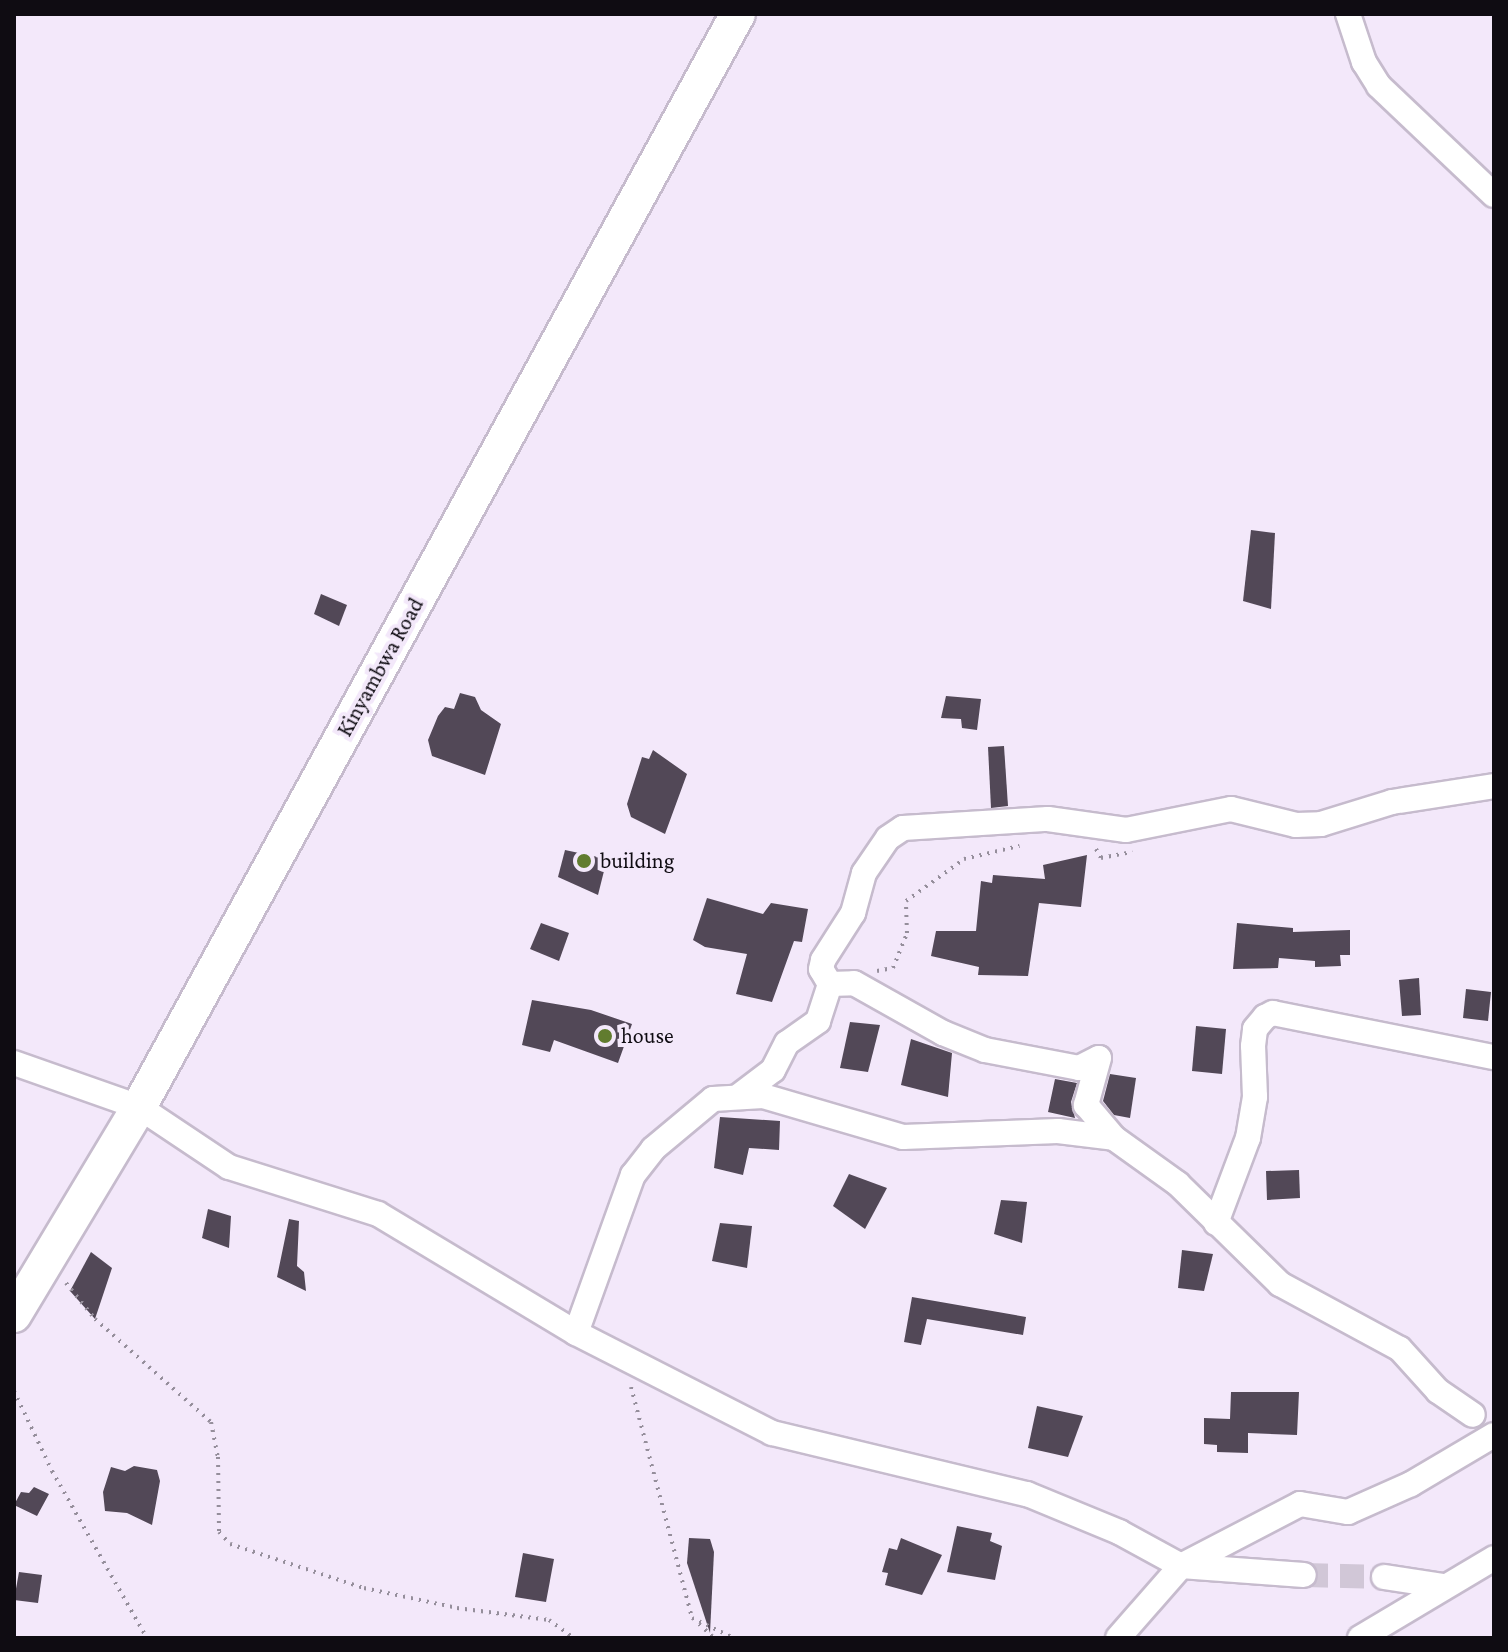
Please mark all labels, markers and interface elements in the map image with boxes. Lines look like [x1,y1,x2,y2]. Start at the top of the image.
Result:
street label: Kinyambwa Road [331,593,429,741]
place label: building [600,848,674,874]
marker: building [575,852,593,870]
place label: house [621,1023,674,1049]
marker: house [596,1027,614,1045]

